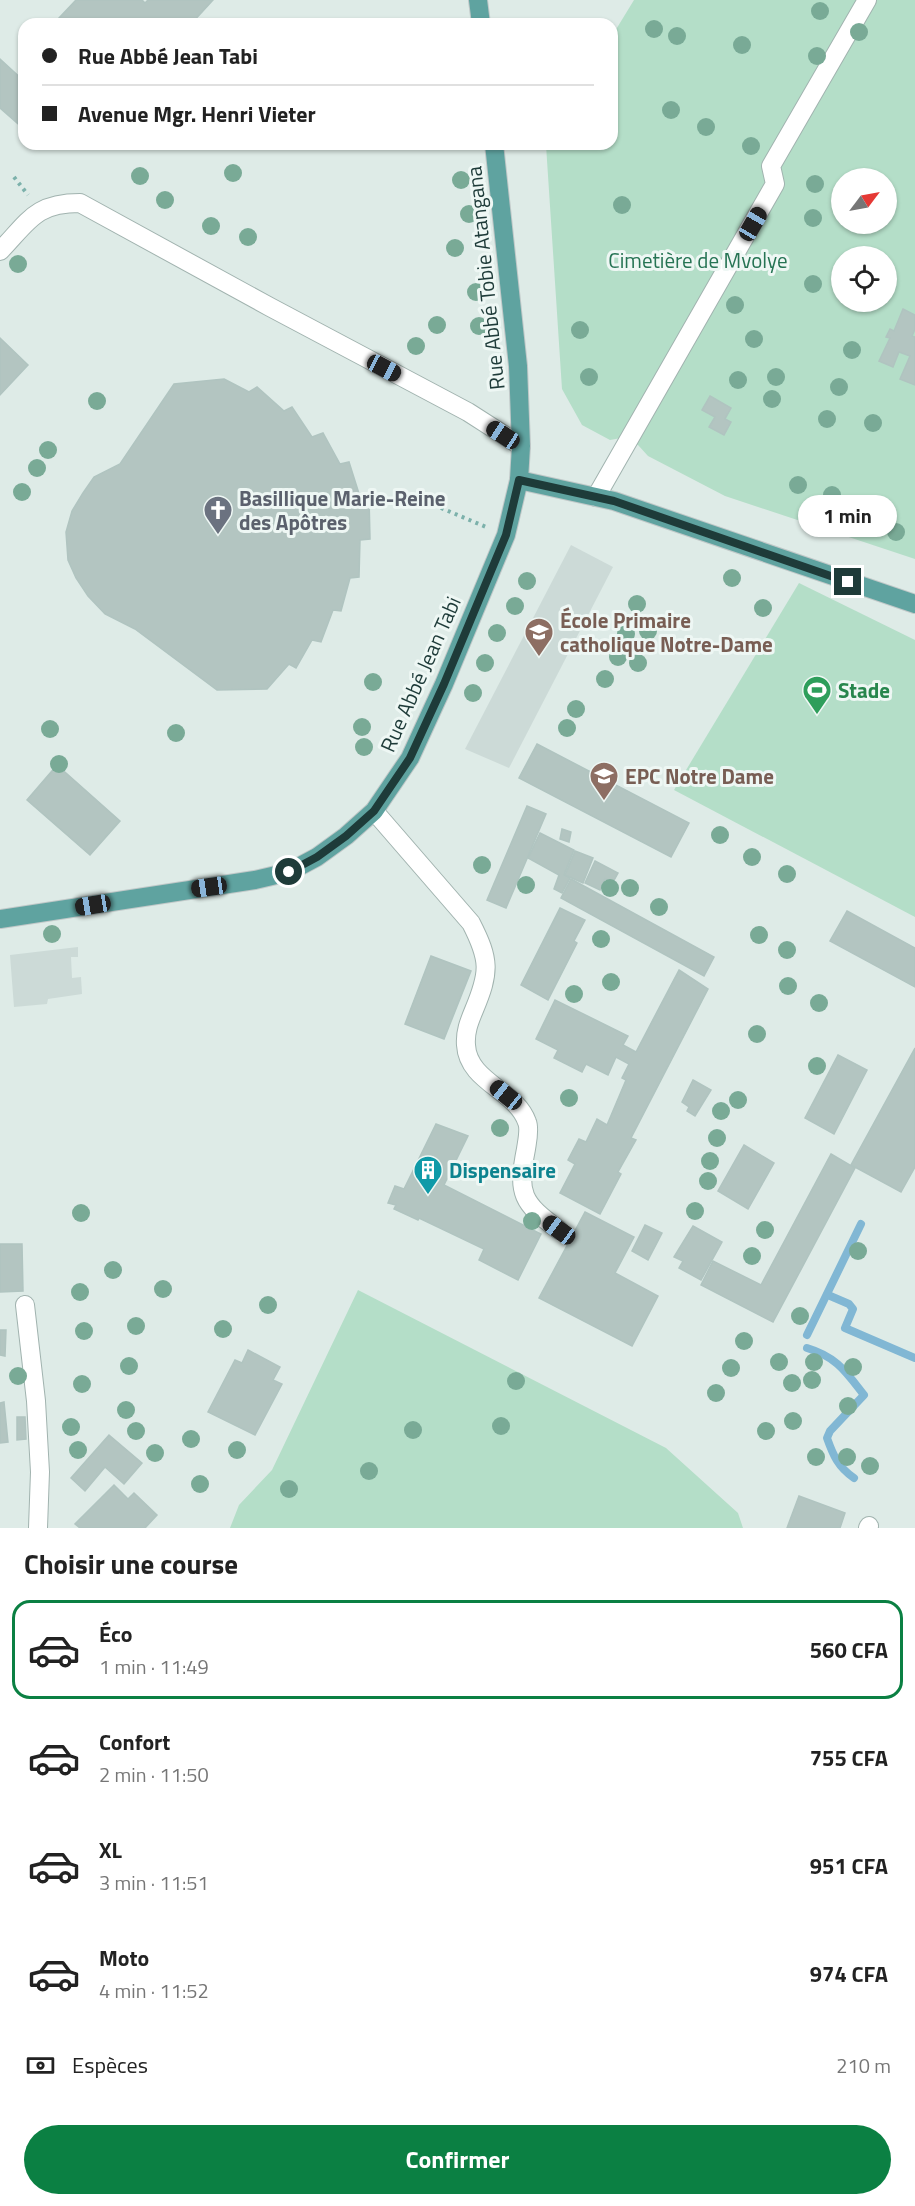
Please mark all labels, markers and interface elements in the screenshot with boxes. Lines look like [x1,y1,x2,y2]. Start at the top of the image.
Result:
text: Rue Abbé Jean Tabi [78,39,258,73]
text: Avenue Mgr. Henri Vieter [78,97,316,131]
street label: Rue Abbé Tobie Atangana [457,164,513,391]
north arrow [831,168,897,234]
map controls [831,168,897,312]
car [736,204,770,244]
park label: Cimetière de Mvolye [608,244,788,276]
button: locate [831,246,897,312]
car [364,352,404,384]
car [483,418,523,452]
place label: Basillique Marie-Reine des Apôtres [239,482,446,538]
church icon: Basillique Marie-Reine des Apôtres [202,494,234,536]
callout: 1 min [798,495,898,537]
text: 1 min [823,500,872,531]
route end [834,568,861,595]
street label: Rue Abbé Jean Tabi [371,591,469,757]
place label: École Primaire catholique Notre-Dame [560,604,773,660]
school or university icon: École Primaire catholique Notre-Dame [523,616,555,658]
sports icon: Stade [801,674,833,716]
place label: Stade [838,674,890,706]
school or university icon: EPC Notre Dame [588,760,620,802]
place label: EPC Notre Dame [625,760,774,792]
route start [275,858,302,885]
car [190,876,228,898]
car [74,893,112,917]
car [486,1077,526,1113]
building icon: Dispensaire [412,1154,444,1196]
place label: Dispensaire [449,1154,556,1186]
car [539,1212,579,1248]
text: Choisir une course [24,1543,238,1584]
text: Éco [99,1617,132,1651]
icon: car [27,1623,81,1677]
text: 560 CFA [810,1633,888,1667]
text: 1 min · 11:49 [99,1651,209,1682]
text: Confort [99,1725,170,1759]
icon: car [27,1731,81,1785]
text: 755 CFA [810,1741,888,1775]
text: 2 min · 11:50 [99,1759,209,1790]
text: XL [99,1833,122,1867]
icon: car [27,1839,81,1893]
text: 951 CFA [810,1849,888,1883]
text: 3 min · 11:51 [99,1867,209,1898]
text: Moto [99,1941,149,1975]
icon: car [27,1947,81,2001]
text: 974 CFA [810,1957,888,1991]
text: 4 min · 11:52 [99,1975,209,2006]
text: Espèces [72,2048,148,2082]
icon: cash [24,2049,57,2082]
text: 210 m [836,2050,891,2081]
button: Confirmer [24,2125,891,2194]

